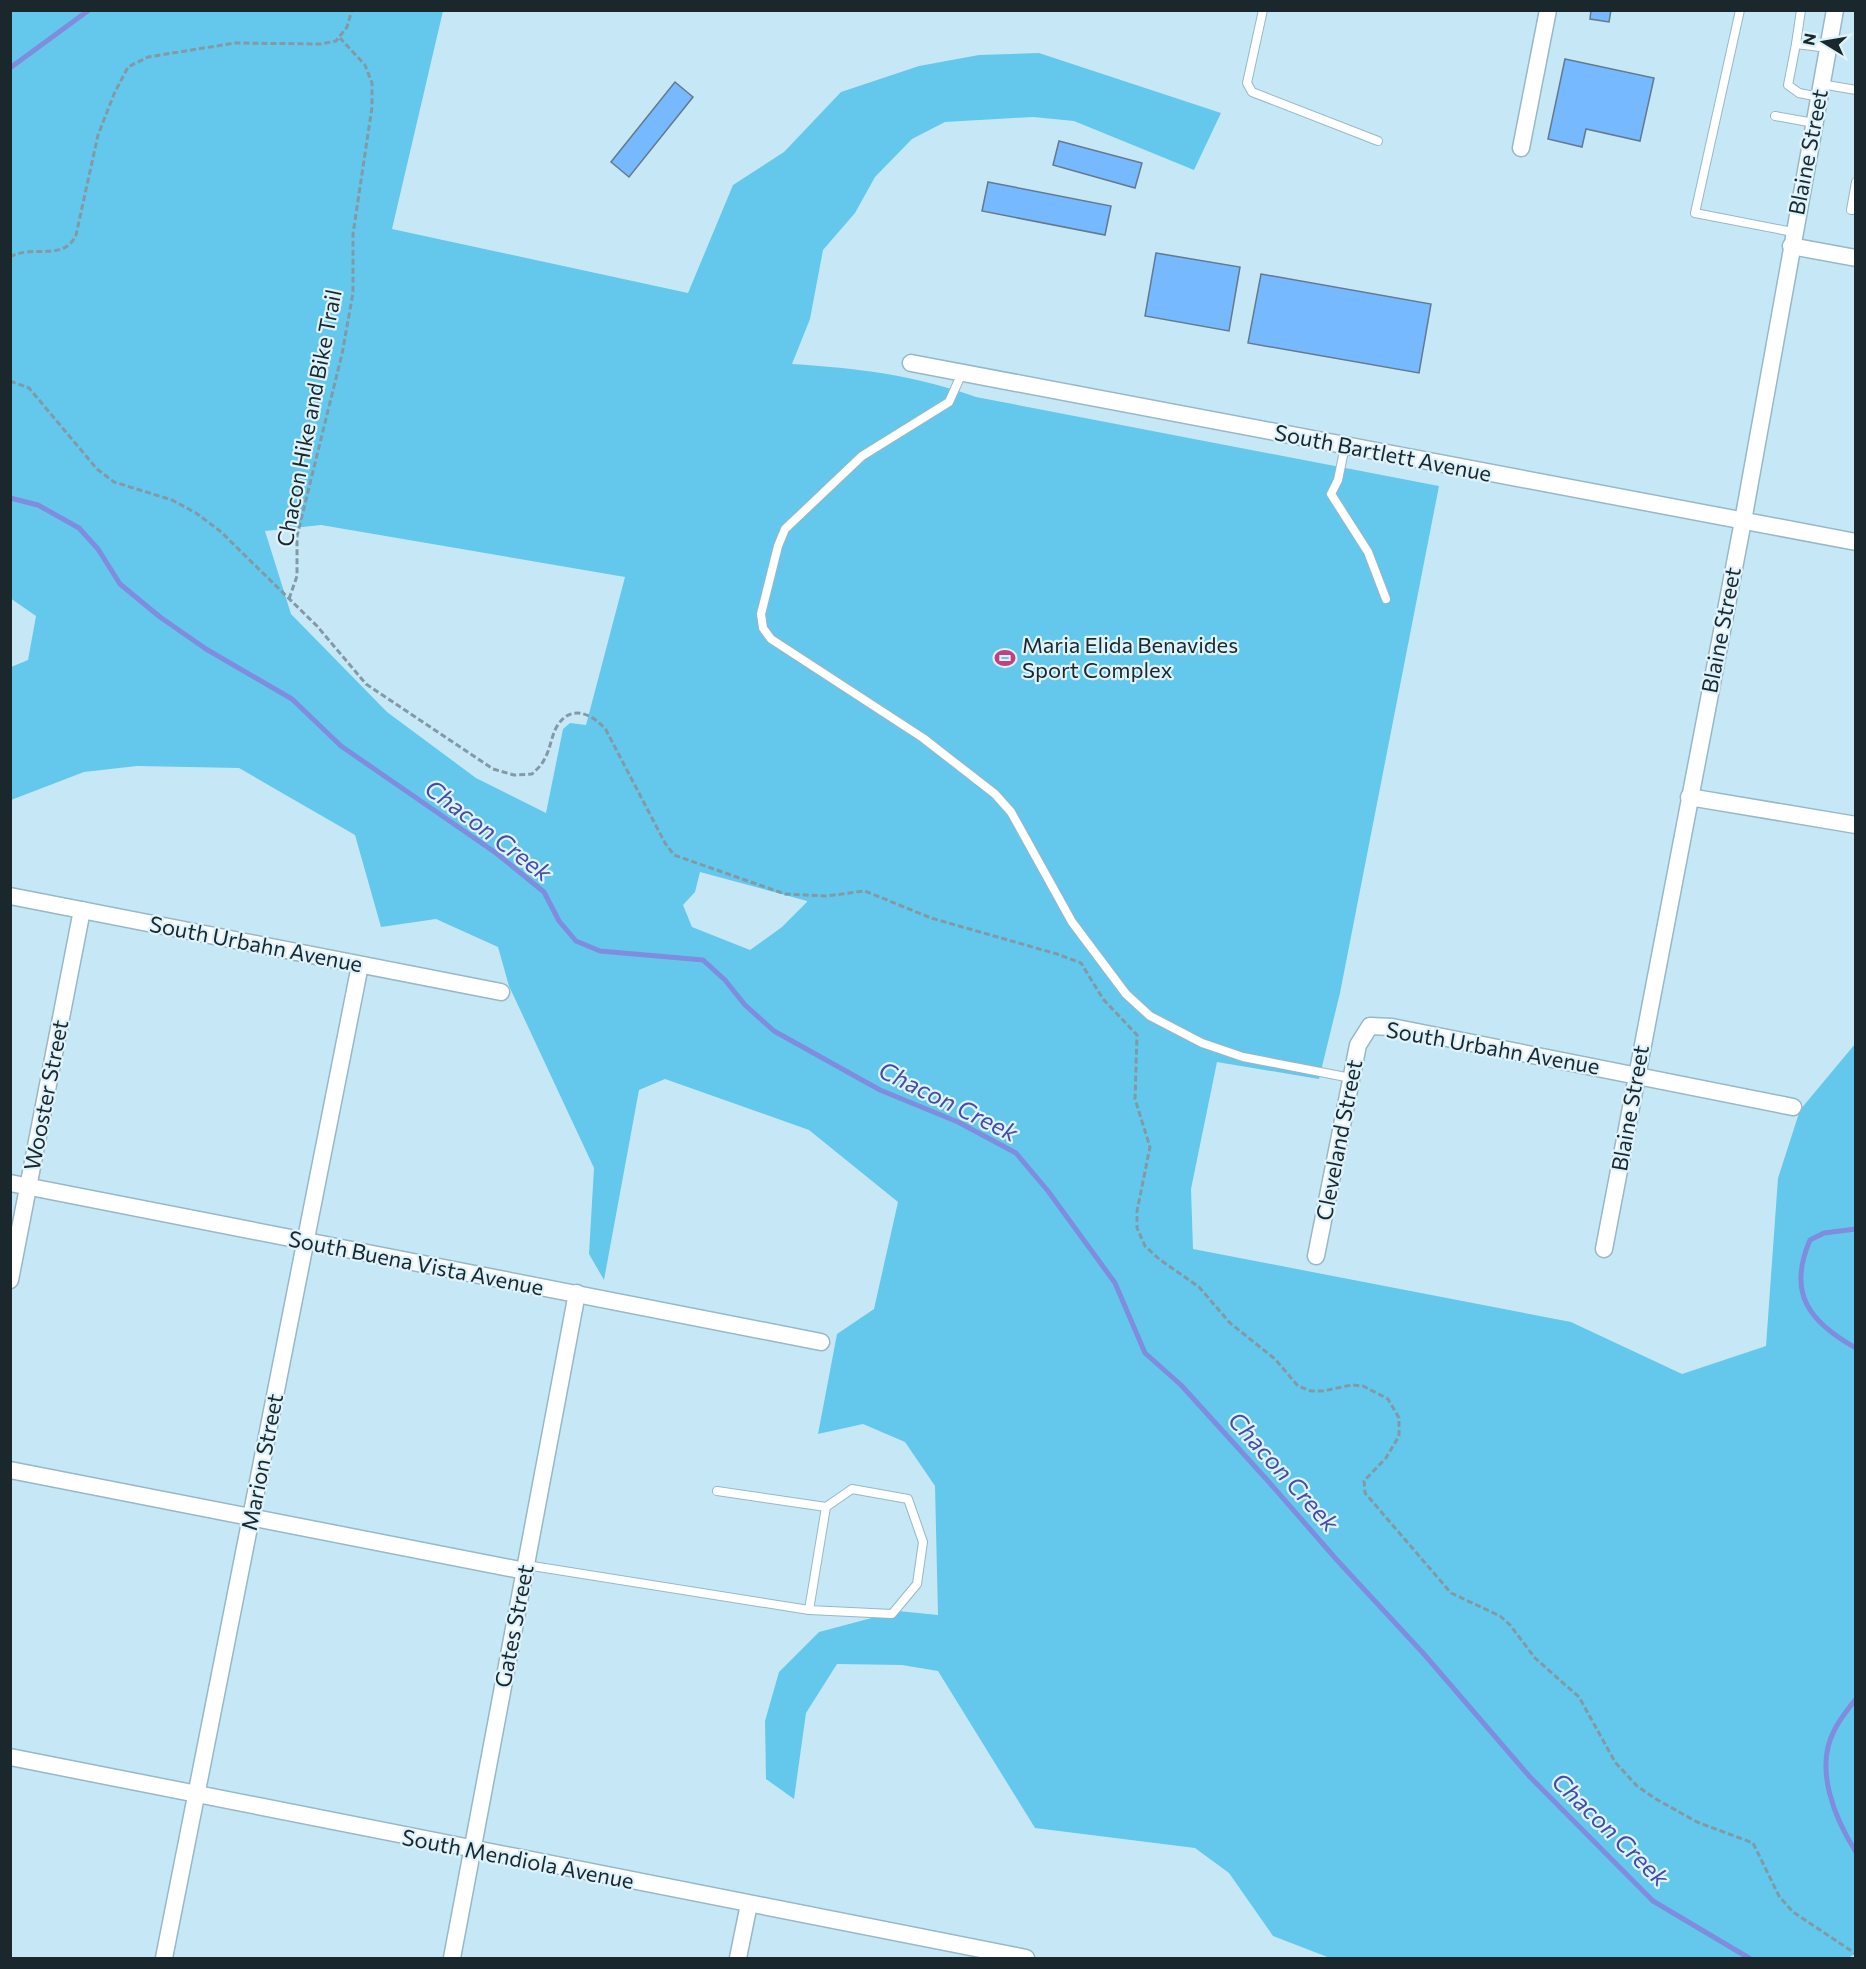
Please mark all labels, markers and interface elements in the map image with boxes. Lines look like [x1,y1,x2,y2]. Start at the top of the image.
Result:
north arrow [1794,12,1854,72]
text: N [1798,31,1819,47]
street label: Blaine Street [1782,87,1833,217]
street label: Chacon Hike and Bike Trail [270,287,347,549]
street label: South Bartlett Avenue [1272,418,1494,487]
street label: Blaine Street [1695,565,1746,695]
place label: Maria Elida Benavides Sport Complex [1022,631,1238,683]
sports icon: Maria Elida Benavides Sport Complex [993,646,1017,670]
water label: Chacon Creek [420,773,559,887]
street label: South Urbahn Avenue [147,910,365,977]
street label: South Urbahn Avenue [1384,1015,1602,1080]
street label: Wooster Street [18,1017,73,1172]
street label: Blaine Street [1605,1043,1654,1173]
water label: Chacon Creek [874,1054,1024,1147]
street label: Cleveland Street [1310,1057,1367,1223]
street label: South Buena Vista Avenue [286,1225,546,1301]
street label: Marion Street [235,1391,288,1533]
water label: Chacon Creek [1223,1405,1346,1538]
street label: Gates Street [488,1562,539,1690]
water label: Chacon Creek [1547,1766,1676,1893]
street label: South Mendiola Avenue [400,1823,636,1894]

